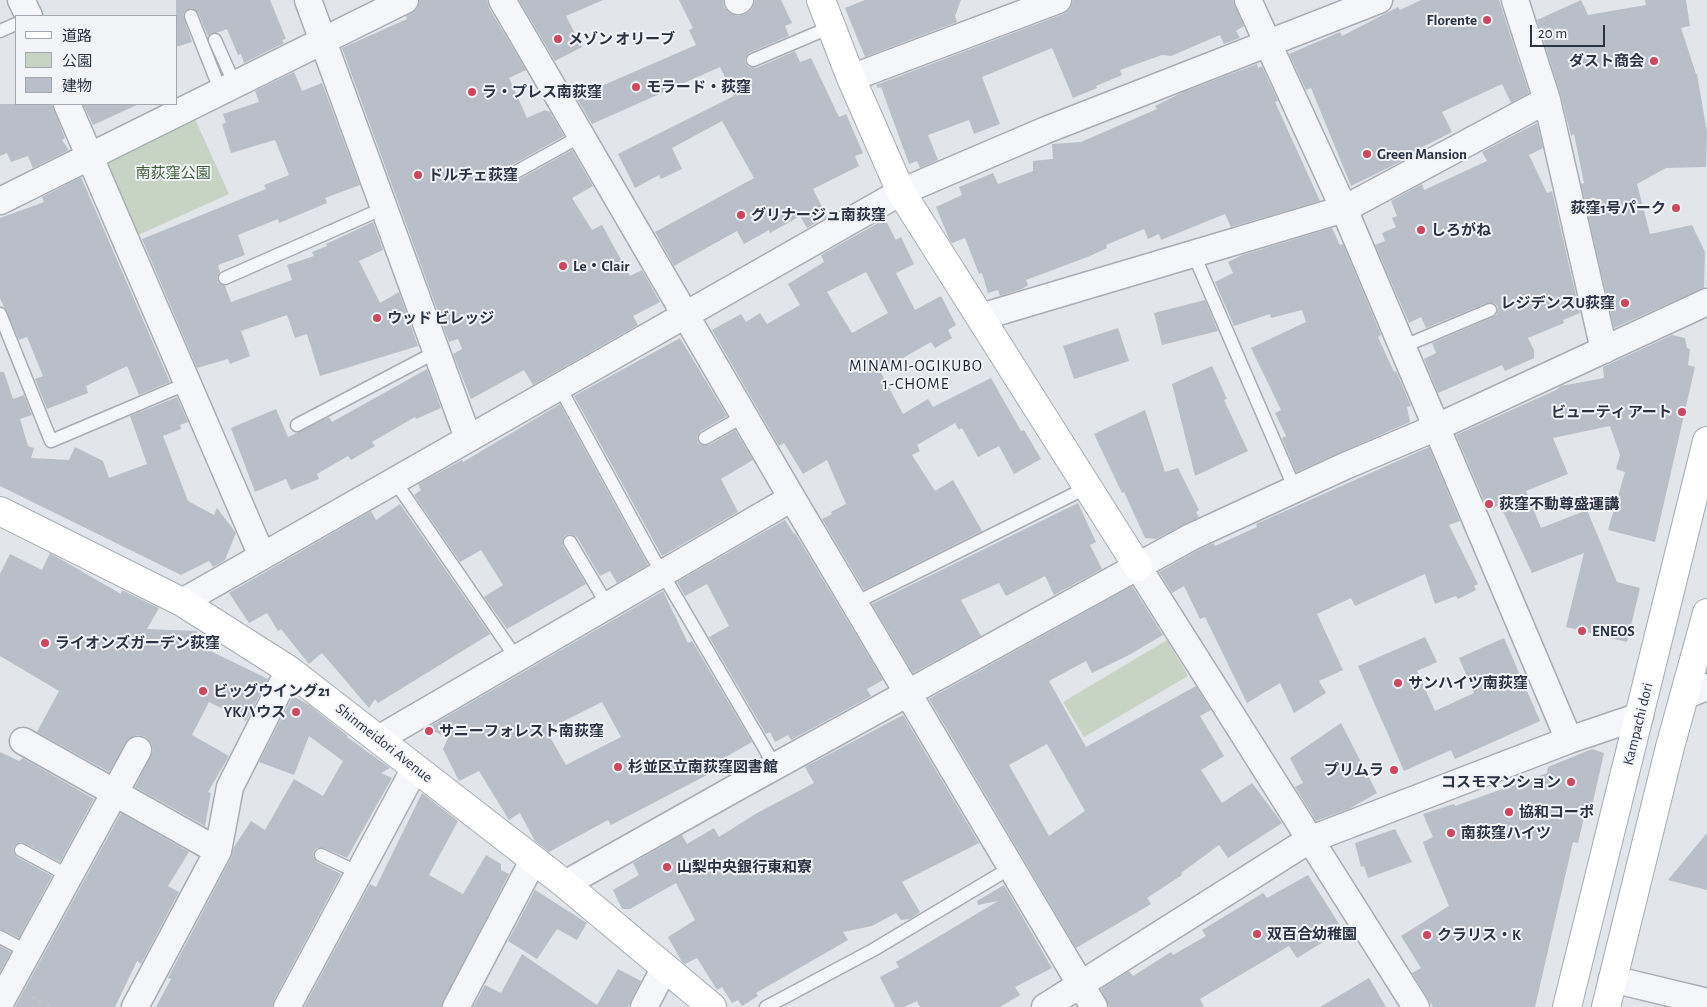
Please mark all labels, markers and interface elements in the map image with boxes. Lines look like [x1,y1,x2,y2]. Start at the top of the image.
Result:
place label: Florente [1426,11,1477,29]
marker: Florente [1481,14,1493,26]
legend [15,15,178,105]
scale bar [1532,15,1607,47]
text: 20 m [1538,26,1567,41]
text: 道路 [62,29,92,44]
place label: メゾン オリーブ [568,30,675,48]
marker: メゾン オリーブ [552,33,564,45]
place label: ダスト商会 [1569,52,1644,70]
text: 公園 [62,54,92,69]
marker: ダスト商会 [1648,55,1660,67]
place label: モラード・荻窪 [646,78,751,96]
text: 建物 [62,79,92,94]
marker: モラード・荻窪 [630,81,642,93]
place label: ラ・プレス南荻窪 [482,83,602,101]
marker: ラ・プレス南荻窪 [466,86,478,98]
place label: Green Mansion [1377,145,1467,163]
marker: Green Mansion [1361,148,1373,160]
park label: 南荻窪公園 [136,164,210,182]
place label: ドルチェ荻窪 [428,166,518,184]
marker: ドルチェ荻窪 [412,169,424,181]
place label: 荻窪1号パーク [1571,199,1666,217]
marker: 荻窪1号パーク [1670,202,1682,214]
place label: グリナージュ南荻窪 [751,206,886,224]
marker: グリナージュ南荻窪 [735,209,747,221]
place label: しろがね [1431,221,1491,239]
marker: しろがね [1415,224,1427,236]
place label: Le・Clair [573,257,630,275]
marker: Le・Clair [557,260,569,272]
place label: レジデンスU荻窪 [1500,294,1615,312]
marker: レジデンスU荻窪 [1619,297,1631,309]
place label: ウッド ビレッジ [387,309,494,327]
marker: ウッド ビレッジ [371,312,383,324]
district label: MINAMI-OGIKUBO 1-CHOME [847,356,985,394]
place label: ビューティ アート [1551,403,1672,421]
marker: ビューティ アート [1676,406,1688,418]
place label: 荻窪不動尊盛運講 [1499,495,1619,513]
marker: 荻窪不動尊盛運講 [1483,498,1495,510]
place label: ENEOS [1592,622,1635,640]
marker: ENEOS [1576,625,1588,637]
place label: ライオンズガーデン荻窪 [55,634,220,652]
marker: ライオンズガーデン荻窪 [39,637,51,649]
place label: サンハイツ南荻窪 [1408,674,1528,692]
marker: サンハイツ南荻窪 [1392,677,1404,689]
street label: Kampachi dori [1619,681,1657,767]
place label: ビッグウイング21 [213,682,330,700]
marker: ビッグウイング21 [197,685,209,697]
street label: Shinmeidori Avenue [332,700,436,786]
place label: YKハウス [224,703,286,721]
marker: YKハウス [290,706,302,718]
place label: サニーフォレスト南荻窪 [439,722,604,740]
marker: サニーフォレスト南荻窪 [423,725,435,737]
place label: 杉並区立南荻窪図書館 [628,758,778,776]
marker: 杉並区立南荻窪図書館 [612,761,624,773]
place label: プリムラ [1324,761,1384,779]
marker: プリムラ [1388,764,1400,776]
place label: コスモマンション [1441,773,1561,791]
marker: コスモマンション [1565,776,1577,788]
place label: 協和コーポ [1519,803,1594,821]
marker: 協和コーポ [1503,806,1515,818]
place label: 南荻窪ハイツ [1461,824,1551,842]
marker: 南荻窪ハイツ [1445,827,1457,839]
place label: 山梨中央銀行東和寮 [677,858,812,876]
marker: 山梨中央銀行東和寮 [661,861,673,873]
place label: 双百合幼稚園 [1267,925,1357,943]
place label: クラリス・K [1437,926,1521,944]
marker: 双百合幼稚園 [1251,928,1263,940]
marker: クラリス・K [1421,929,1433,941]

